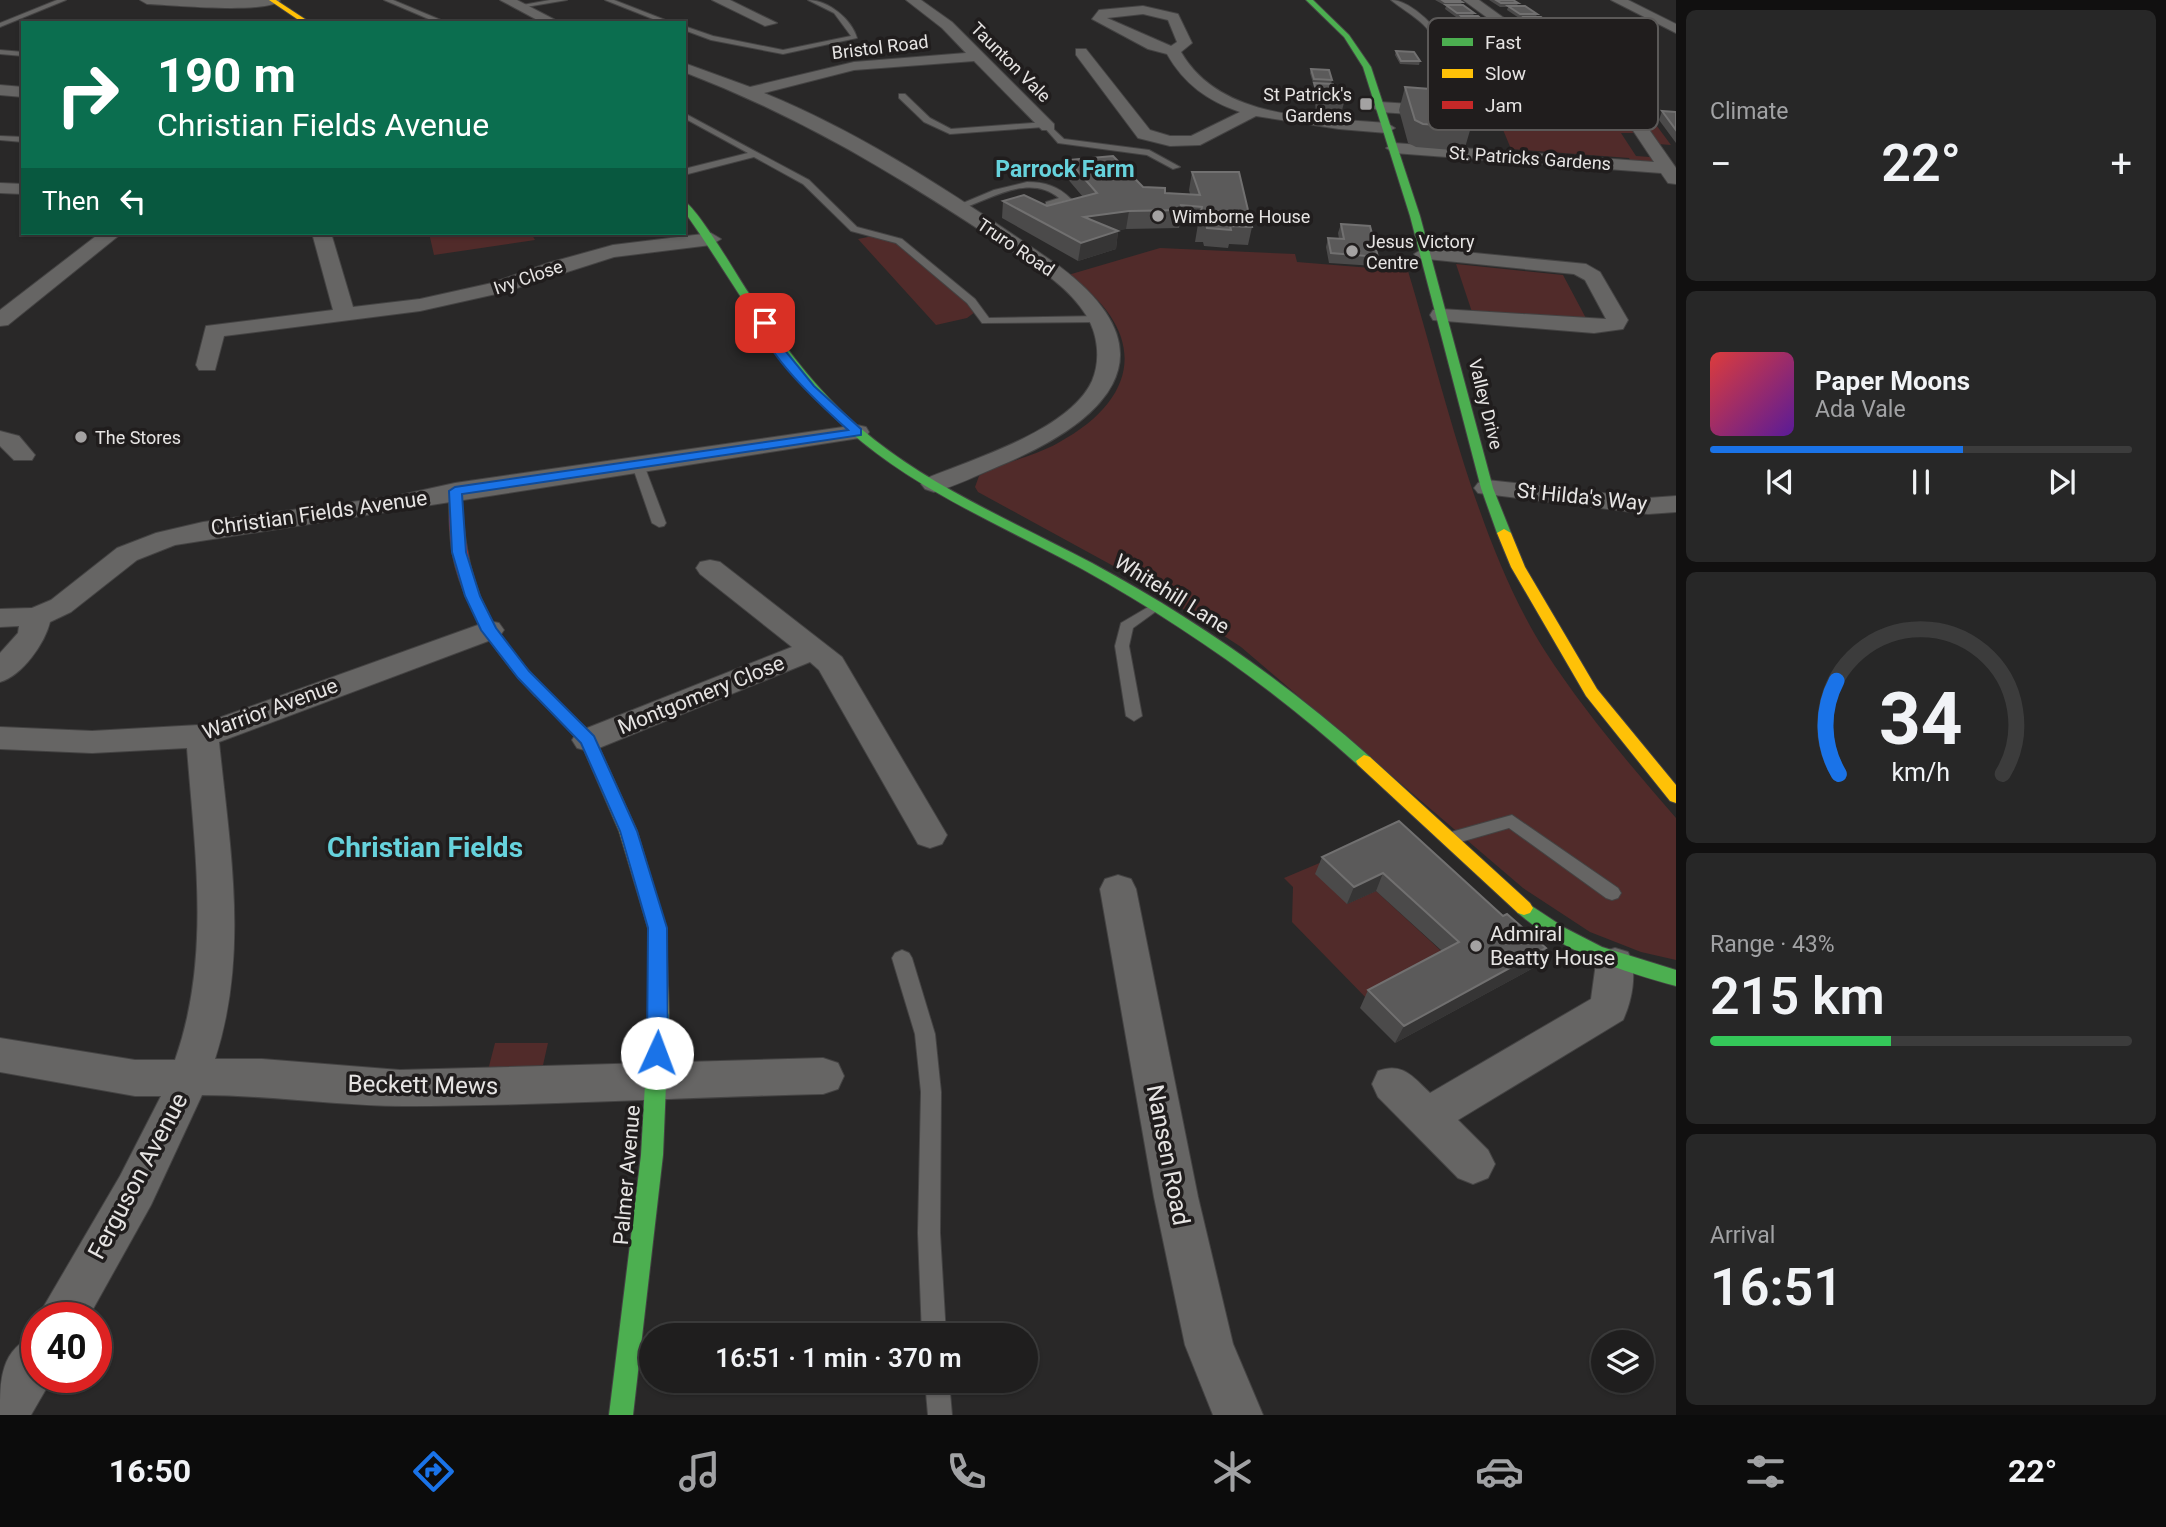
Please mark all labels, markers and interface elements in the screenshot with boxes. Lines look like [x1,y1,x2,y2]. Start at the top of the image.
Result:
street label: Taunton Vale [967,18,1055,106]
legend [1428,18,1658,130]
street label: Bristol Road [831,31,929,63]
text: Fast [1485,31,1522,54]
text: 190 m [157,47,296,104]
icon: right [42,49,133,140]
text: Slow [1485,62,1526,85]
place label: St Patrick's Gardens [1263,84,1352,126]
text: Jam [1485,94,1522,117]
marker: St Patrick's Gardens [1358,96,1374,112]
text: Climate [1710,98,1789,125]
text: Christian Fields Avenue [157,106,489,144]
text: 22° [1881,133,1961,194]
street label: St. Patricks Gardens [1448,142,1612,174]
text: − [1710,142,1732,186]
text: + [2110,142,2132,186]
district label: Parrock Farm [995,156,1135,183]
icon: left [114,182,152,220]
text: Then [42,186,100,216]
place label: Wimborne House [1172,206,1310,227]
marker: Wimborne House [1150,208,1166,224]
street label: Truro Road [974,214,1058,280]
place label: Jesus Victory Centre [1366,231,1475,273]
marker: Jesus Victory Centre [1344,243,1360,259]
street label: Ivy Close [491,255,565,299]
pin [735,293,795,353]
icon: arrive [746,304,784,342]
street label: Valley Drive [1465,357,1507,451]
text: Paper Moons [1815,366,1970,396]
text: Ada Vale [1815,396,1906,423]
place label: The Stores [95,427,181,448]
marker: The Stores [73,429,89,445]
icon: previous [1761,463,1799,501]
icon: pause [1902,463,1940,501]
icon: next [2043,463,2081,501]
street label: St Hilda's Way [1516,478,1648,516]
street label: Christian Fields Avenue [209,486,429,540]
street label: Whitehill Lane [1110,549,1234,639]
street label: Montgomery Close [614,651,788,739]
street label: Warrior Avenue [199,673,341,745]
text: 34 [1879,676,1963,762]
text: km/h [1892,757,1950,786]
district label: Christian Fields [327,831,523,864]
place label: Admiral Beatty House [1490,922,1615,970]
text: Range · 43% [1710,931,1835,958]
marker: Admiral Beatty House [1468,938,1484,954]
text: 215 km [1710,966,1885,1027]
position arrow [620,1016,694,1090]
street label: Beckett Mews [347,1070,499,1100]
street label: Nansen Road [1141,1082,1195,1228]
street label: Ferguson Avenue [82,1088,194,1264]
street label: Palmer Avenue [609,1104,645,1246]
text: Arrival [1710,1222,1775,1249]
text: 16:51 [1710,1257,1843,1318]
speed limit sign: 40 [21,1302,112,1393]
map controls [1591,1330,1654,1393]
button: layers [1591,1330,1654,1393]
text: 16:51 · 1 min · 370 m [715,1343,962,1373]
icon: directions [409,1447,458,1496]
icon: music [675,1447,724,1496]
icon: phone [942,1447,991,1496]
icon: climate [1208,1447,1257,1496]
icon: car [1475,1447,1524,1496]
icon: filters [1741,1447,1790,1496]
text: 16:50 [109,1452,191,1490]
text: 22° [2008,1452,2057,1490]

